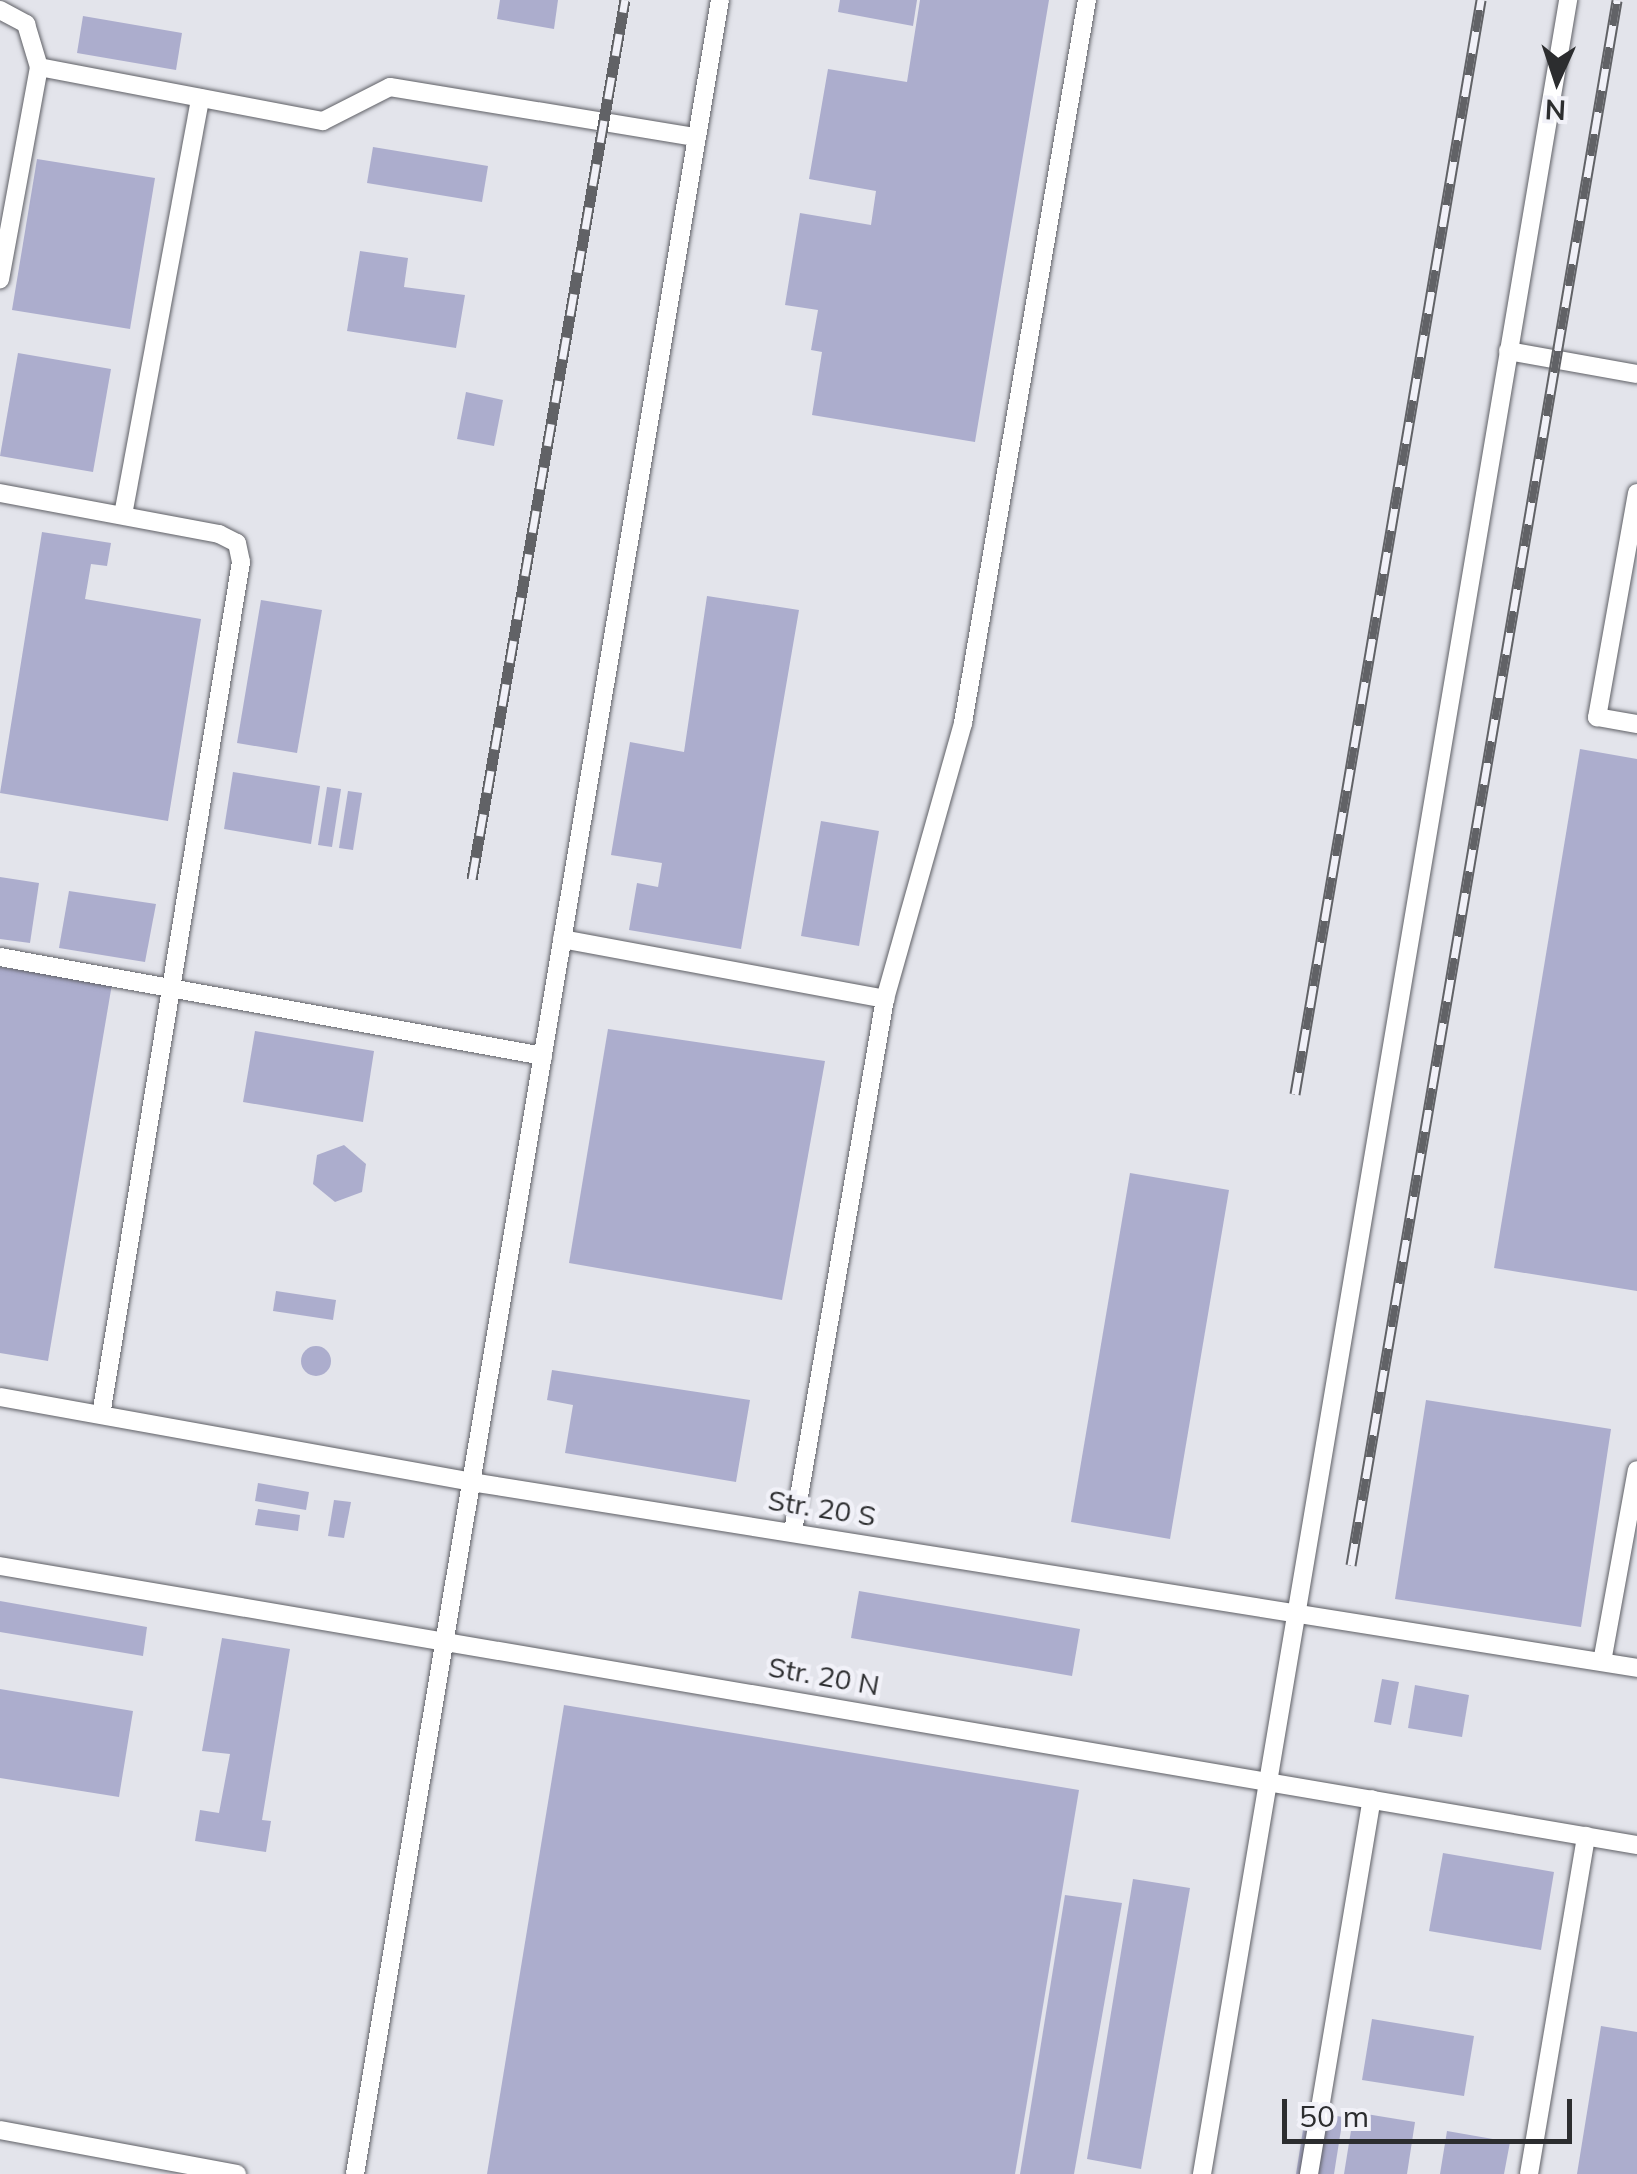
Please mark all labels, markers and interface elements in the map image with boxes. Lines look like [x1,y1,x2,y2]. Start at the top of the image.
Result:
north arrow [1507,30,1607,130]
text: N [1544,92,1567,128]
street label: Str. 20 S [766,1483,878,1533]
street label: Str. 20 N [766,1650,882,1702]
scale bar [1287,2079,1577,2141]
text: 50 m [1299,2097,1369,2135]

